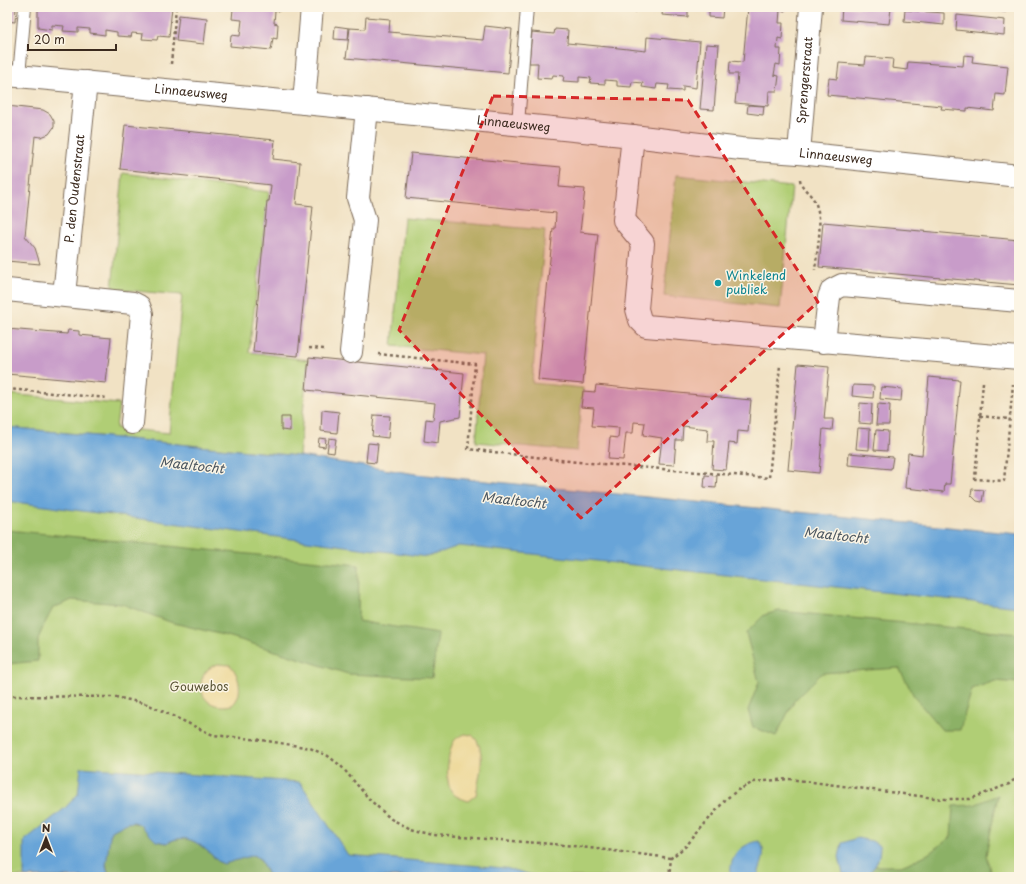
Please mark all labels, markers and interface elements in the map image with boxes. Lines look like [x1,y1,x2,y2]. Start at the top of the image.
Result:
scale bar [28,26,116,52]
text: 20 m [34,30,65,48]
street label: Sprengerstraat [791,36,817,124]
street label: Linnaeusweg [154,79,229,104]
street label: Linnaeusweg [476,110,551,136]
street label: P. den Oudenstraat [59,133,89,244]
street label: Linnaeusweg [798,143,874,169]
place label: Winkelend publiek [726,266,786,298]
marker: Winkelend publiek [713,278,723,288]
water label: Maaltocht [159,452,226,477]
water label: Maaltocht [481,487,548,512]
water label: Maaltocht [803,522,870,547]
park label: Gouwebos [169,677,229,695]
north arrow [26,818,66,858]
text: N [42,819,51,836]

